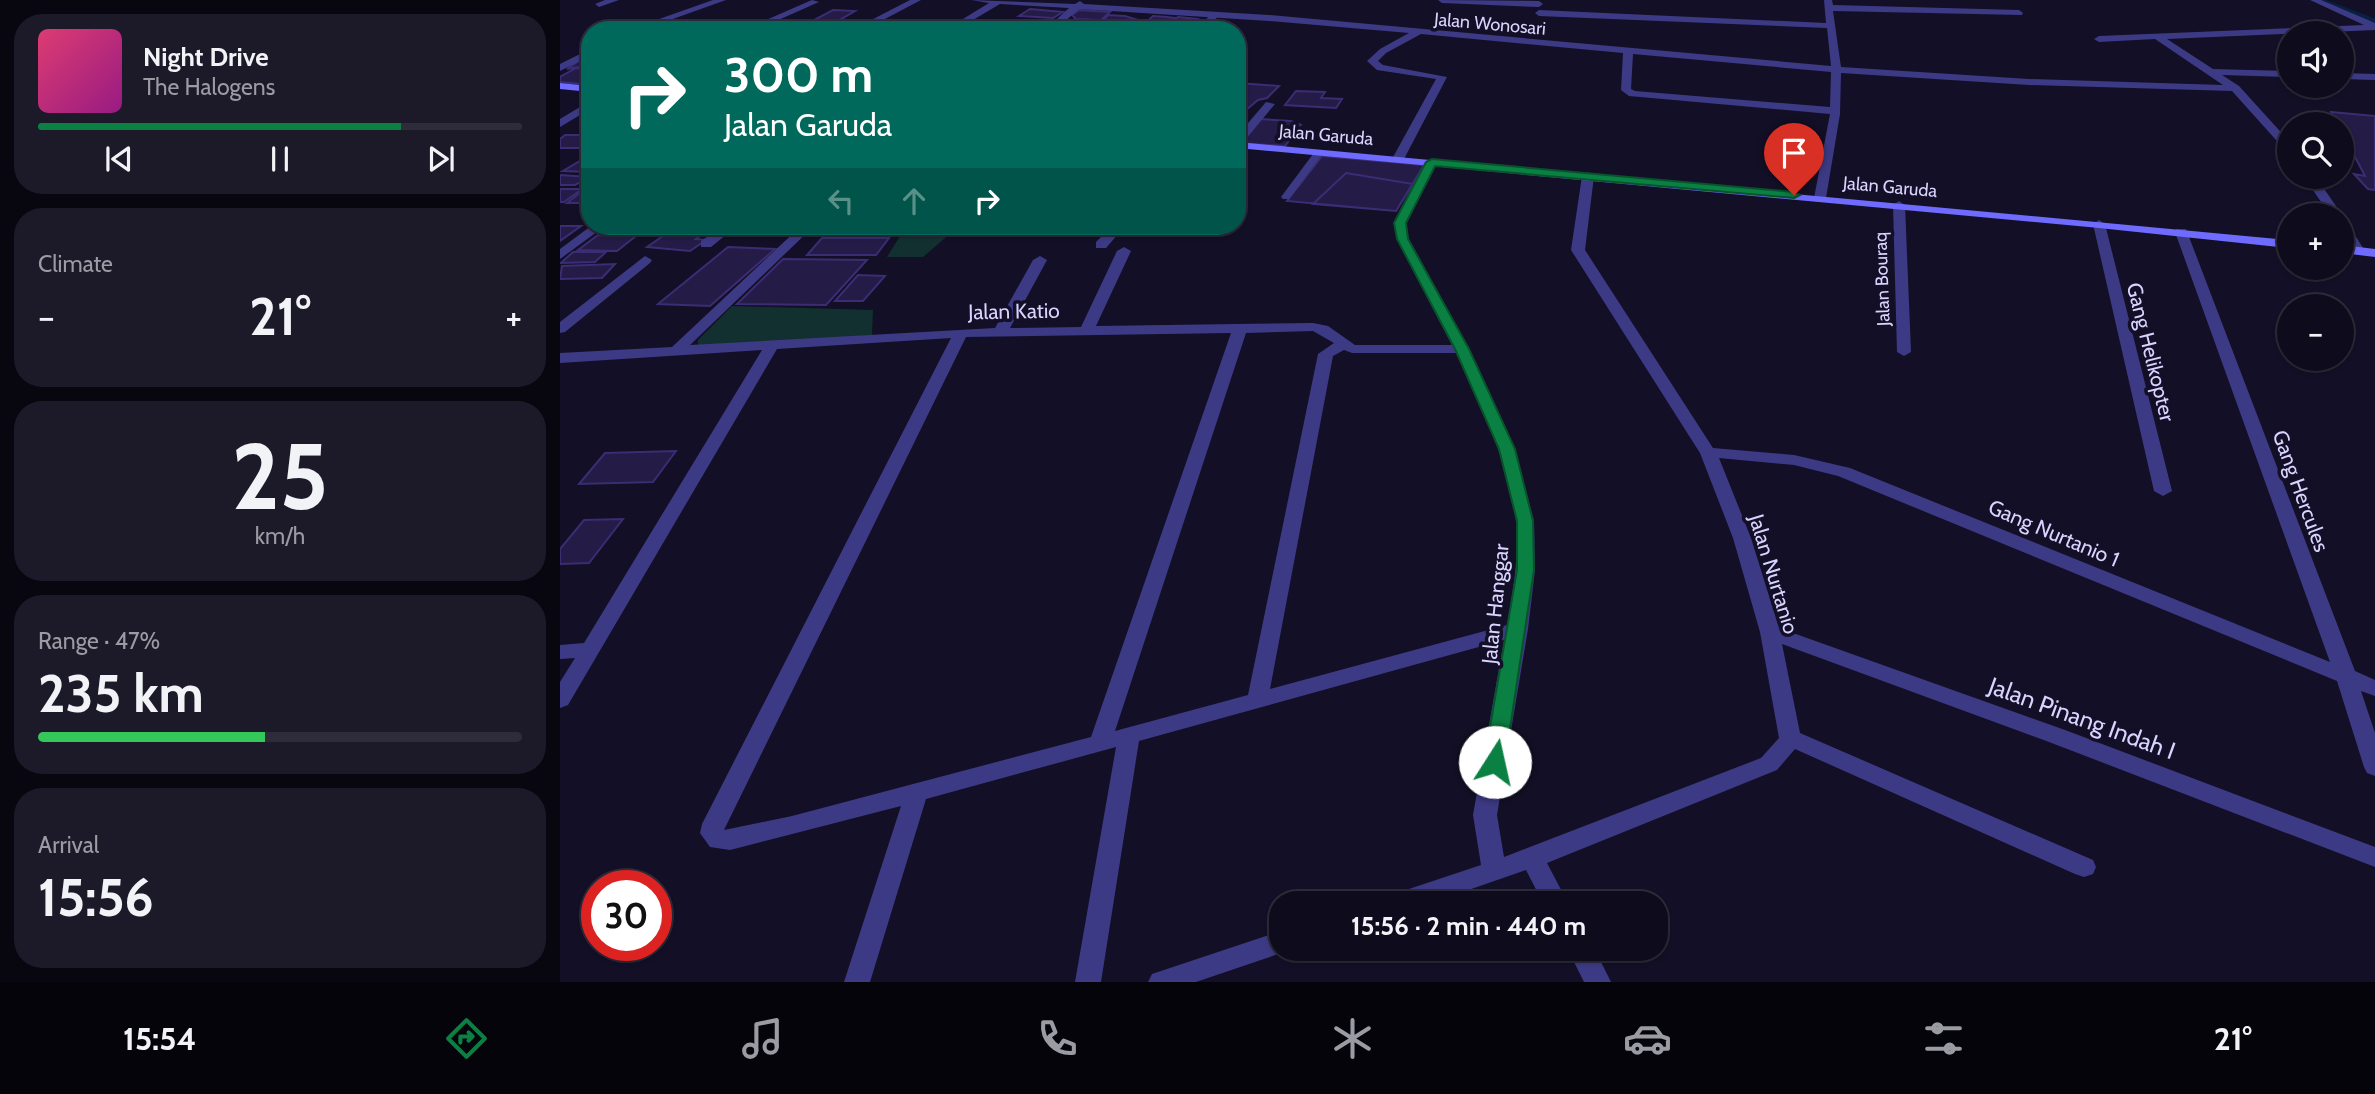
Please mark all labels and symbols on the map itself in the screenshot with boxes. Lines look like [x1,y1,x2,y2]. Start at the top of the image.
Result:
street label: Jalan Wonosari [1432,8,1547,40]
street label: Jalan Garuda [1277,120,1374,150]
pin [1764,123,1824,195]
street label: Jalan Garuda [1841,172,1938,202]
street label: Jalan Bouraq [1869,231,1895,328]
street label: Gang Helikopter [2122,280,2180,424]
street label: Jalan Katio [967,298,1060,324]
street label: Gang Hercules [2267,427,2335,556]
street label: Gang Nurtanio 1 [1985,494,2123,572]
street label: Jalan Nurtanio [1744,510,1804,637]
street label: Jalan Hanggar [1476,542,1514,666]
street label: Jalan Pinang Indah I [1984,670,2179,765]
position arrow [1458,725,1532,799]
speed limit sign: 30 [581,870,672,961]

